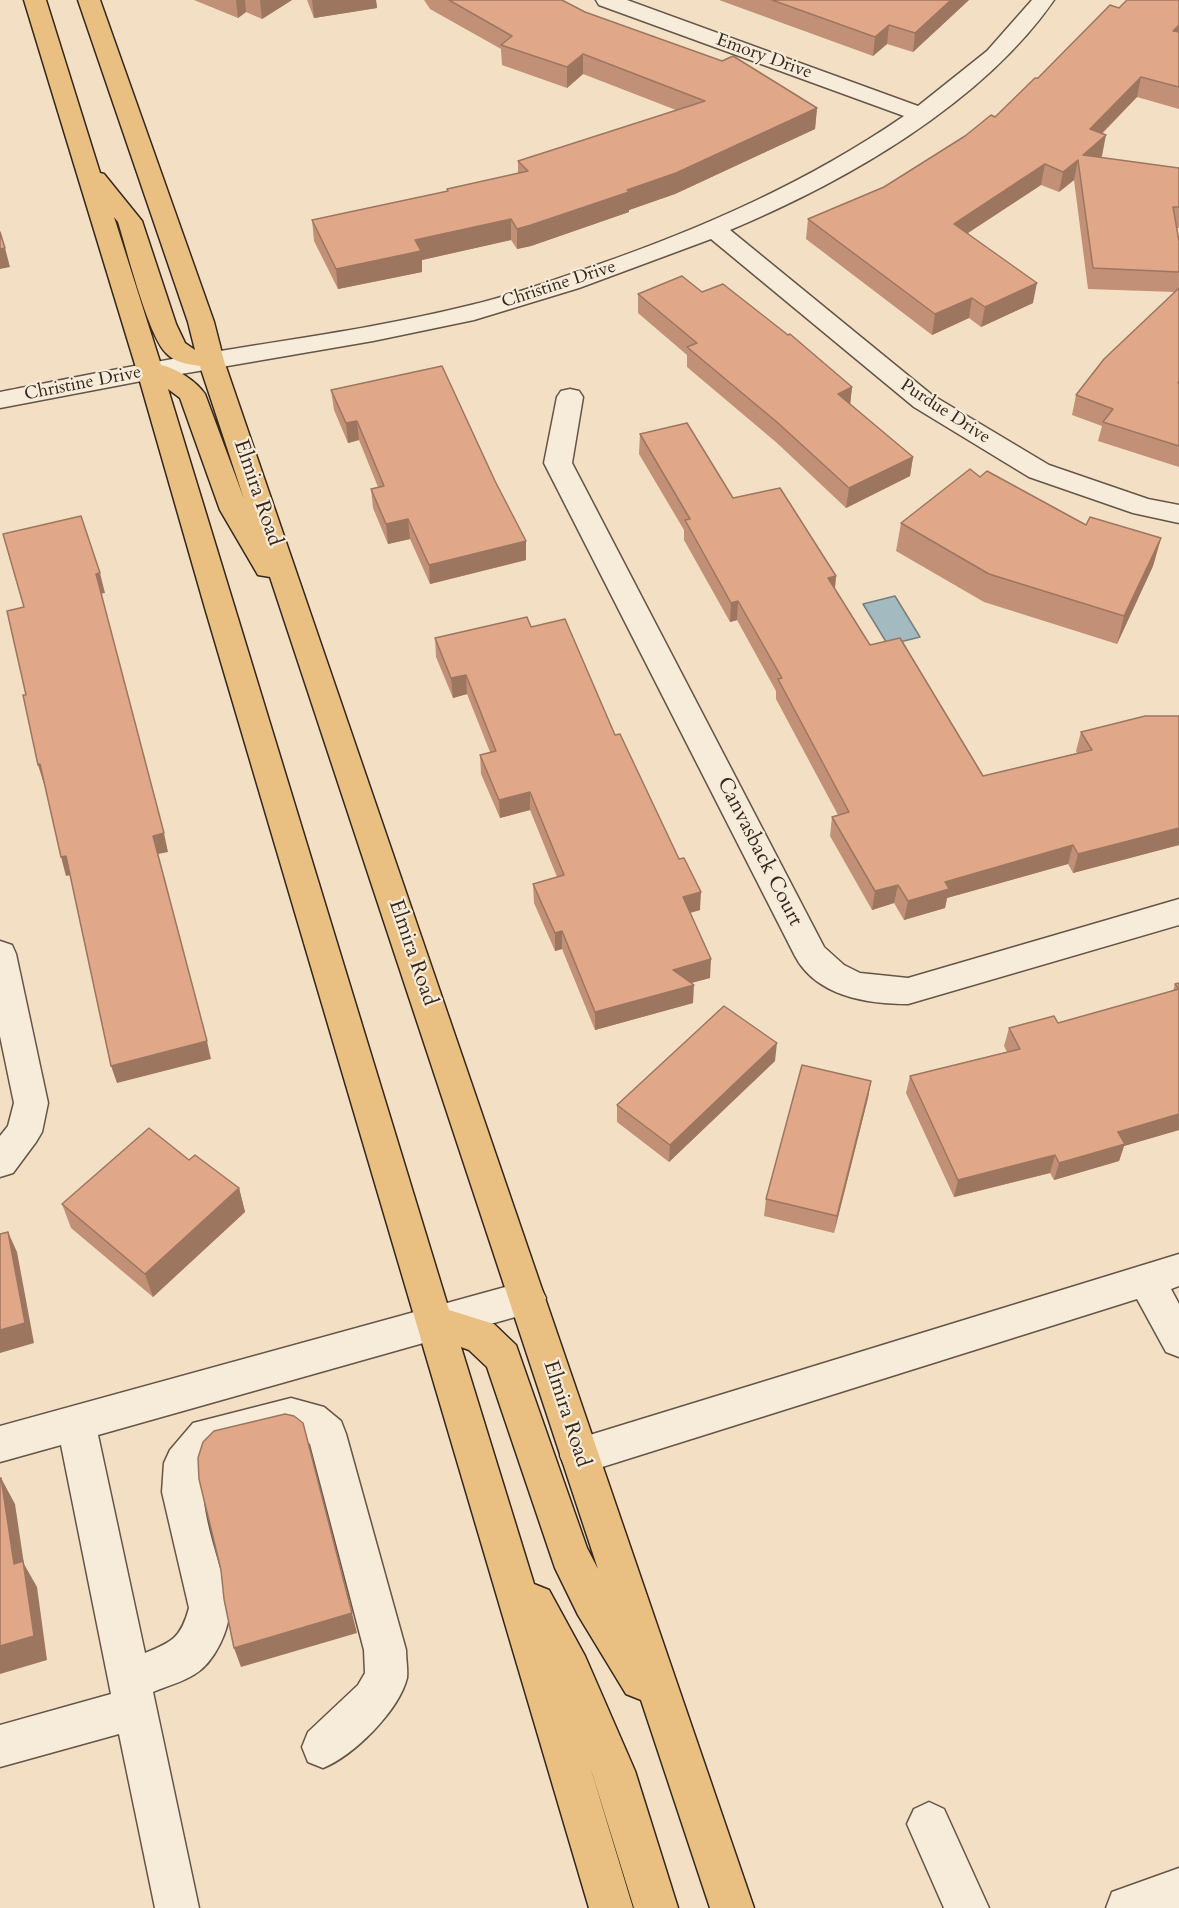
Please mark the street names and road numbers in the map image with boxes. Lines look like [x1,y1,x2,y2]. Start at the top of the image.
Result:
street label: Emory Drive [713,30,815,84]
street label: Christine Drive [499,256,619,314]
street label: Christine Drive [23,362,143,406]
street label: Purdue Drive [896,375,994,449]
street label: Elmira Road [227,437,287,549]
street label: Canvasback Court [711,773,807,931]
street label: Elmira Road [382,897,442,1009]
street label: Elmira Road [537,1358,595,1470]

